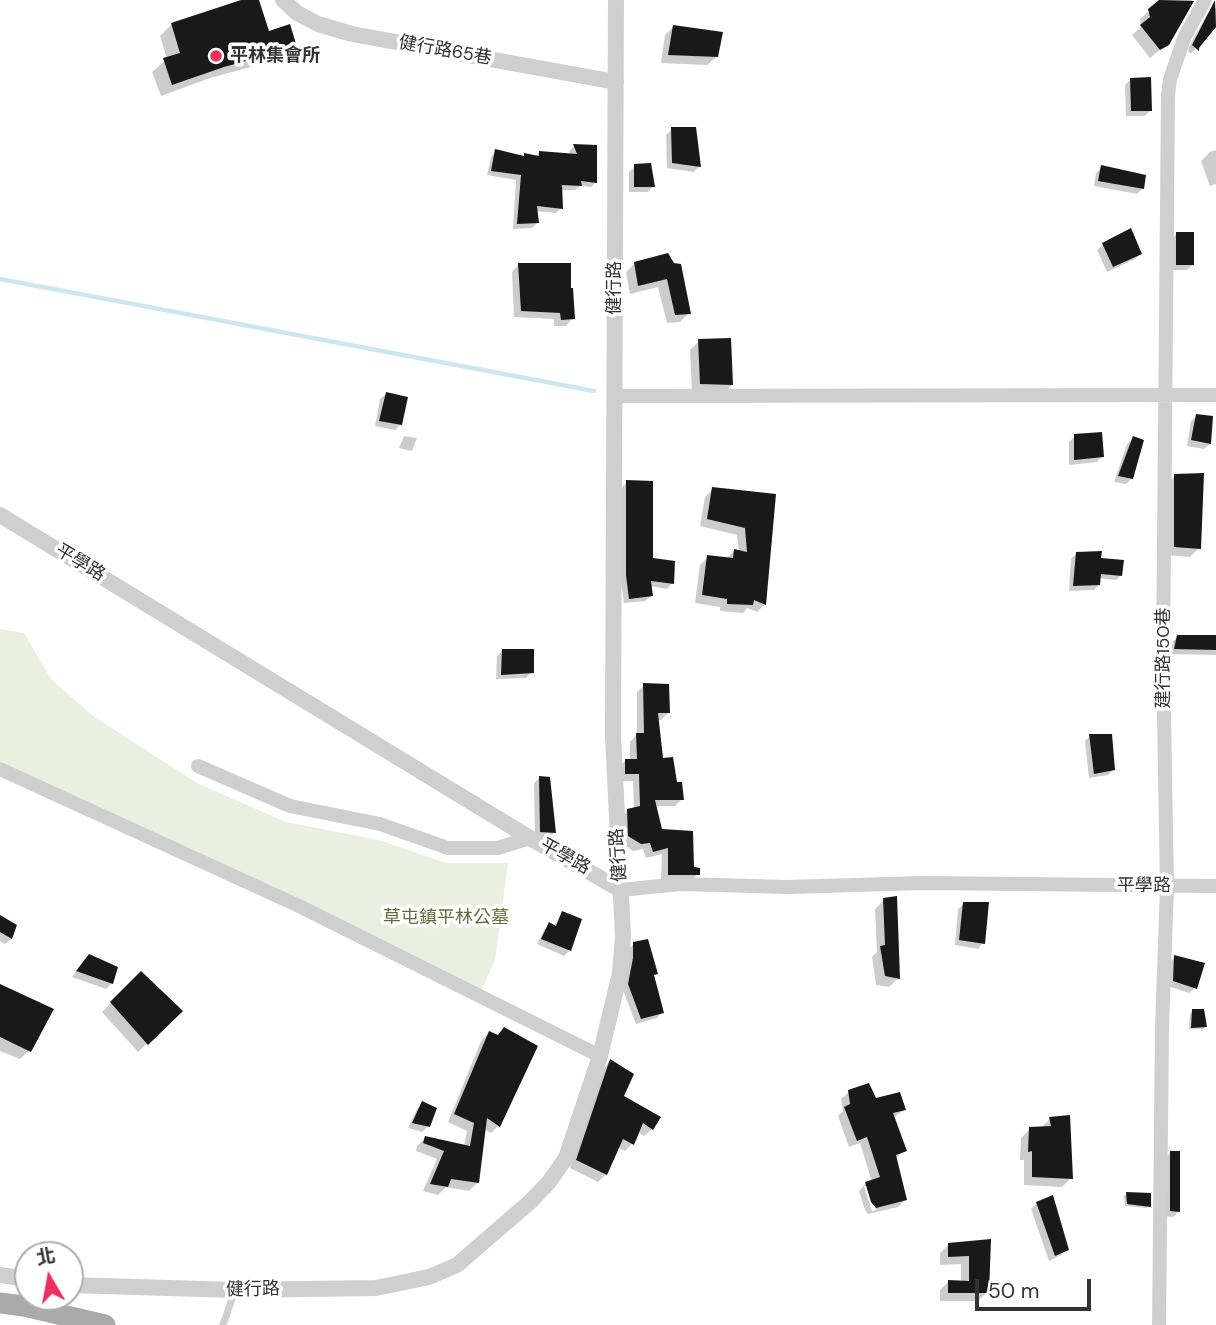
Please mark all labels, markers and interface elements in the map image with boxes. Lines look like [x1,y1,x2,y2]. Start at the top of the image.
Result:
street label: 健行路65巷 [397,32,493,70]
place label: 平林集會所 [230,45,320,67]
marker: 平林集會所 [208,48,224,64]
street label: 健行路 [604,261,626,315]
street label: 平學路 [51,540,109,586]
street label: 建行路150巷 [1153,608,1175,708]
street label: 健行路 [606,827,632,883]
street label: 平學路 [536,834,594,880]
street label: 平學路 [1117,875,1171,897]
park label: 草屯鎮平林公墓 [383,907,509,929]
north arrow [14,1241,84,1311]
text: 北 [34,1243,57,1271]
scale bar [978,1266,1094,1310]
text: 50 m [988,1277,1039,1305]
street label: 健行路 [226,1279,280,1301]

